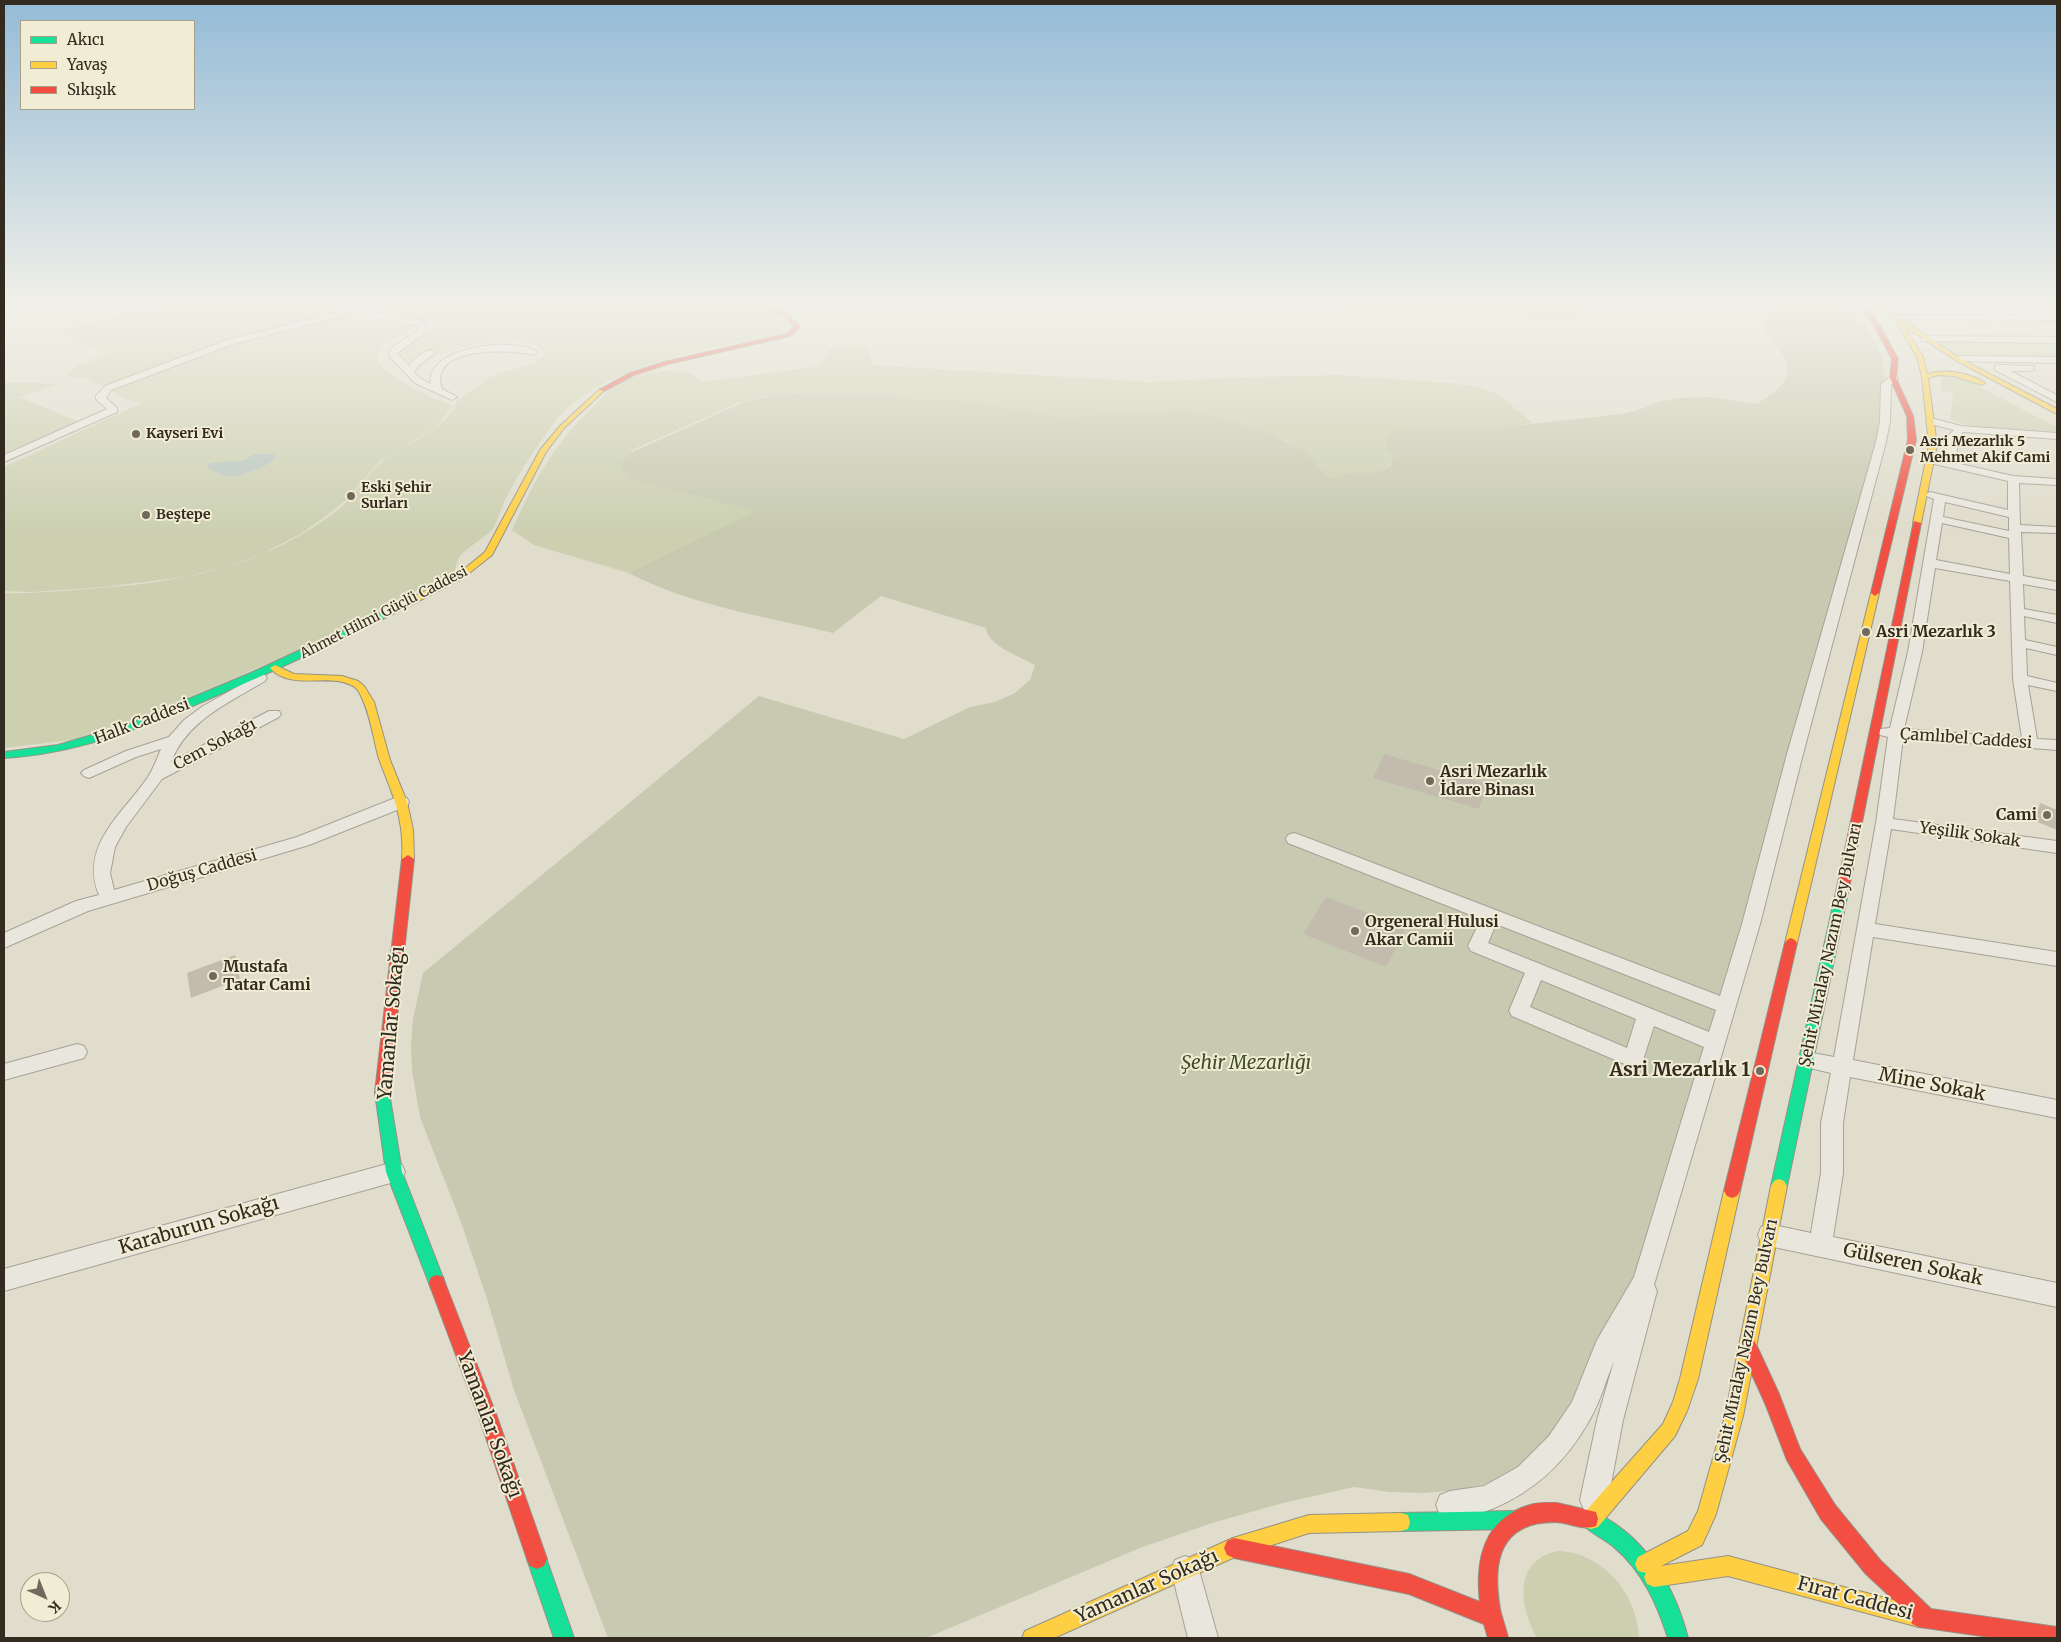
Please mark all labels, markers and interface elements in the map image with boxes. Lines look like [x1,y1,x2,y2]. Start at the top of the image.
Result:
legend [20,20,195,110]
text: Akıcı [67,30,104,49]
text: Yavaş [67,55,107,74]
text: Sıkışık [67,80,116,99]
place label: Kayseri Evi [146,426,223,442]
marker: Kayseri Evi [130,428,142,440]
place label: Asri Mezarlık 5 Mehmet Akif Cami [1920,434,2050,467]
marker: Asri Mezarlık 5 Mehmet Akif Cami [1904,444,1916,456]
place label: Eski Şehir Surları [361,480,431,512]
marker: Eski Şehir Surları [345,490,357,502]
place label: Beştepe [156,507,211,523]
marker: Beştepe [140,509,152,521]
street label: Ahmet Hilmi Güçlü Caddesi [298,563,470,663]
place label: Asri Mezarlık 3 [1876,622,1996,642]
marker: Asri Mezarlık 3 [1860,626,1872,638]
street label: Halk Caddesi [92,695,192,749]
street label: Cem Sokağı [170,715,260,775]
street label: Çamlıbel Caddesi [1899,725,2033,753]
place label: Asri Mezarlık İdare Binası [1440,762,1547,800]
marker: Asri Mezarlık İdare Binası [1424,775,1436,787]
place label: Cami [1996,805,2037,825]
marker: Cami [2041,809,2053,821]
street label: Yeşilik Sokak [1918,818,2022,852]
street label: Şehit Miralay Nazım Bey Bulvarı [1796,821,1866,1069]
street label: Doğuş Caddesi [145,846,259,896]
place label: Orgeneral Hulusi Akar Camii [1365,912,1499,950]
marker: Orgeneral Hulusi Akar Camii [1349,925,1361,937]
street label: Yamanlar Sokağı [374,945,410,1101]
place label: Mustafa Tatar Cami [223,957,311,995]
marker: Mustafa Tatar Cami [207,970,219,982]
park label: Şehir Mezarlığı [1181,1053,1311,1075]
place label: Asri Mezarlık 1 [1610,1060,1750,1082]
street label: Mine Sokak [1877,1063,1987,1107]
marker: Asri Mezarlık 1 [1754,1065,1766,1077]
street label: Karaburun Sokağı [116,1192,282,1260]
street label: Şehit Miralay Nazım Bey Bulvarı [1712,1217,1782,1465]
street label: Gülseren Sokak [1841,1239,1985,1291]
street label: Yamanlar Sokağı [452,1349,526,1501]
street label: Yamanlar Sokağı [1072,1545,1222,1629]
north arrow [20,1572,70,1622]
street label: Fırat Caddesi [1795,1573,1915,1625]
text: K [45,1597,65,1617]

